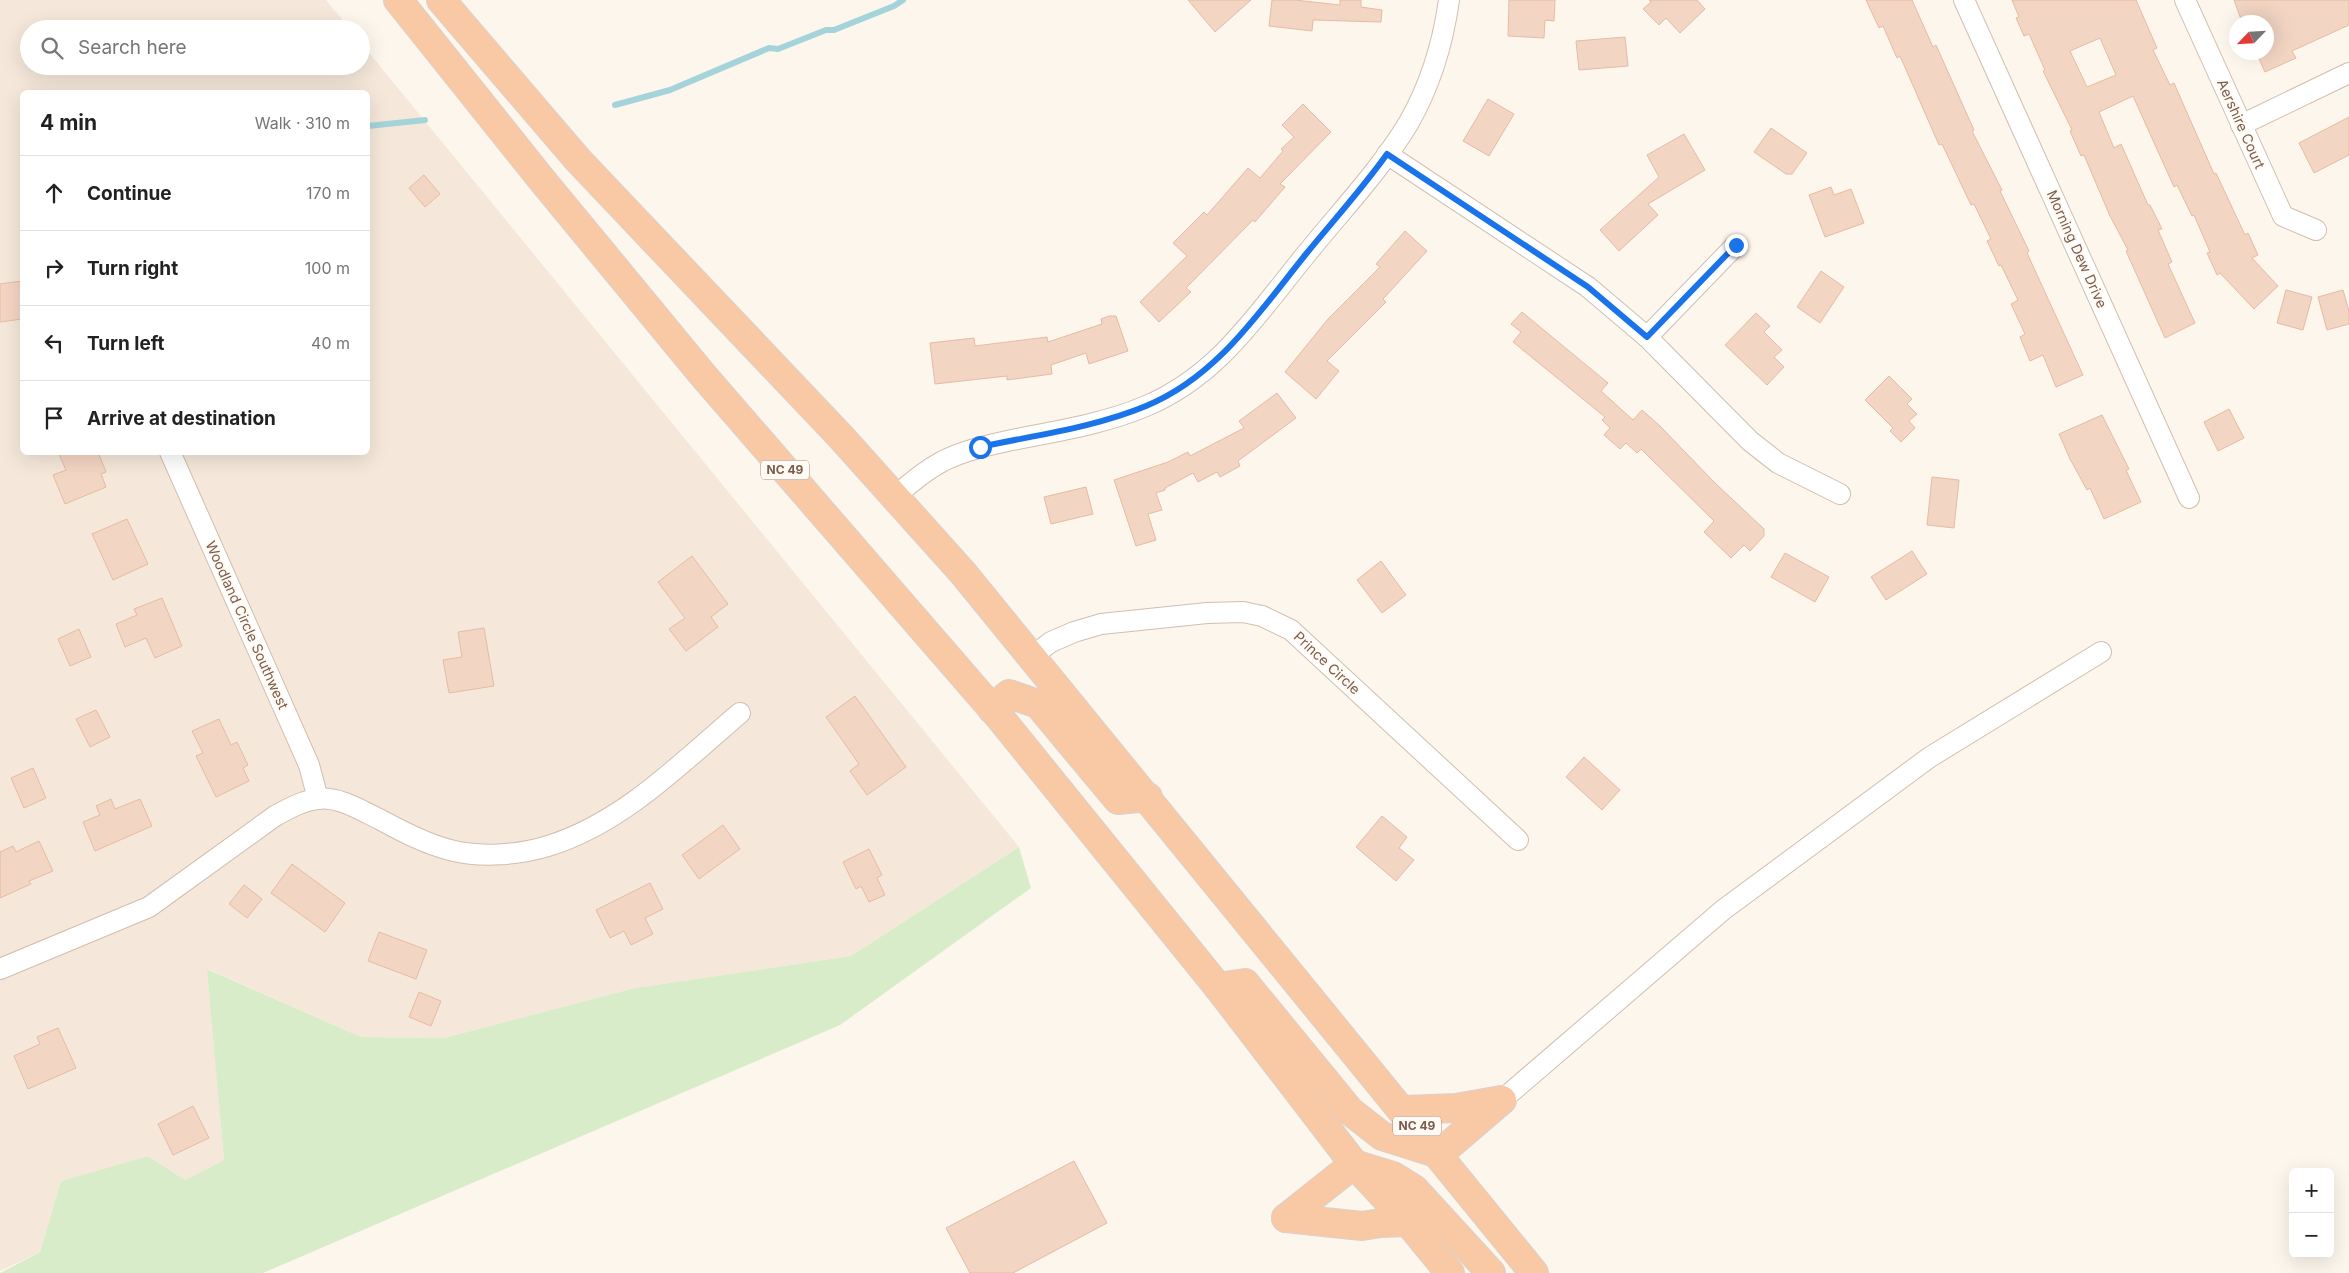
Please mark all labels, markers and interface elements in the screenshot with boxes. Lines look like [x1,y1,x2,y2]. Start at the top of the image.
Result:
north arrow [2229,15,2274,60]
search box [20,20,370,75]
icon: search [38,34,66,62]
text: Search here [78,36,187,59]
street label: Aershire Court [2214,76,2269,172]
text: 4 min [40,110,97,135]
text: Walk · 310 m [255,113,350,133]
icon: ahead [40,179,68,207]
text: Continue [87,182,172,205]
text: 170 m [306,183,350,203]
street label: Morning Dew Drive [2044,187,2111,310]
route end [1725,234,1748,257]
icon: right [40,254,68,282]
text: Turn right [87,257,178,280]
text: 100 m [305,258,350,278]
icon: left [40,329,68,357]
text: Turn left [87,332,165,355]
text: 40 m [311,333,350,353]
icon: arrive [40,404,68,432]
text: Arrive at destination [87,407,276,430]
route start [969,436,992,459]
road number: NC 49 [761,460,809,480]
street label: Woodland Circle Southwest [203,538,292,712]
street label: Prince Circle [1291,628,1364,698]
road number: NC 49 [1393,1116,1441,1136]
map controls [2289,1168,2334,1258]
button: + [2289,1168,2334,1213]
button: − [2289,1213,2334,1258]

